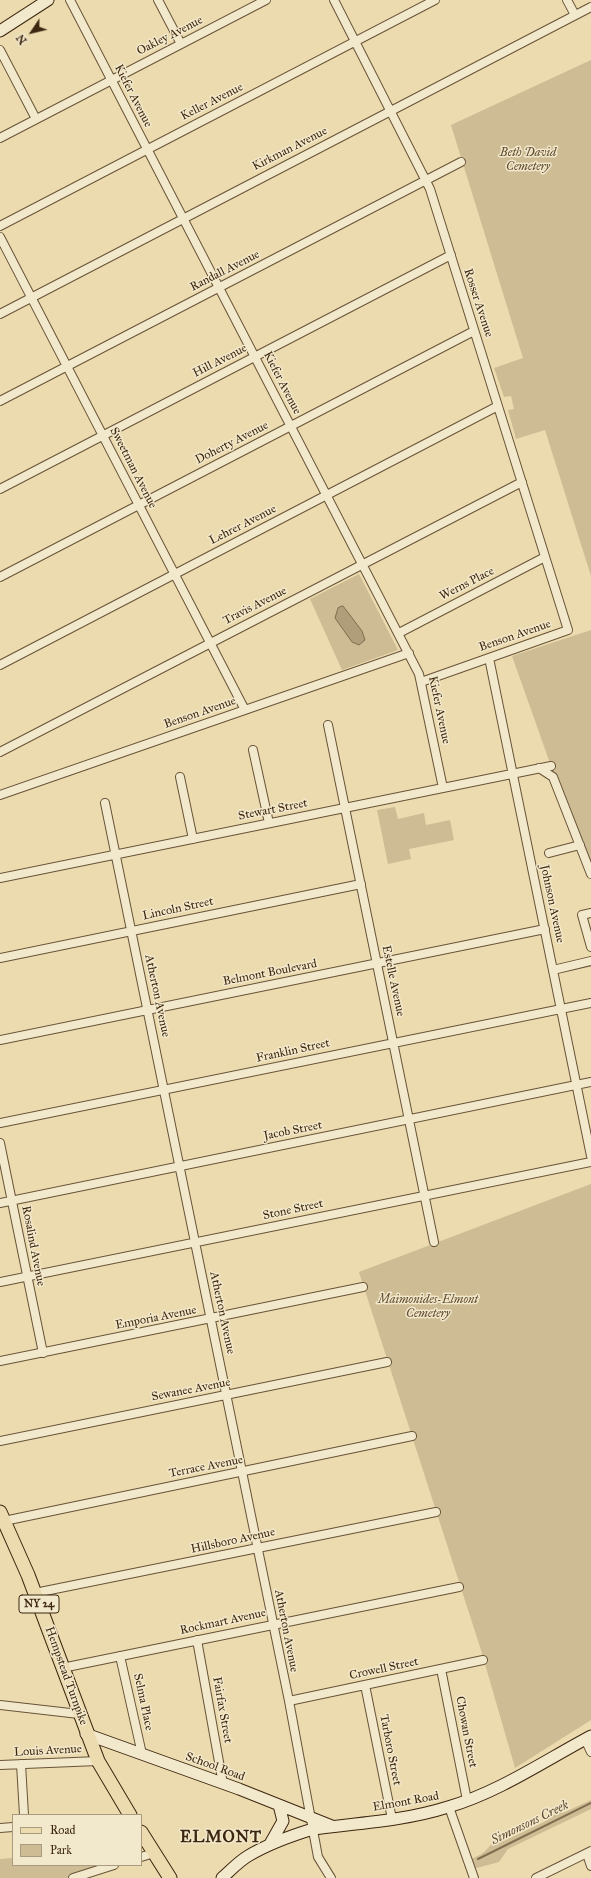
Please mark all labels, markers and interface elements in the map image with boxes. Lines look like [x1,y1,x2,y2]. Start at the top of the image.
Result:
north arrow [12,12,52,52]
street label: Oakley Avenue [135,13,205,59]
text: N [14,32,30,47]
street label: Kiefer Avenue [111,62,155,130]
street label: Keller Avenue [178,80,246,124]
street label: Kirkman Avenue [250,124,330,174]
park label: Beth David Cemetery [500,146,556,174]
street label: Randall Avenue [188,247,262,295]
street label: Rosser Avenue [460,267,496,339]
street label: Hill Avenue [191,341,249,381]
street label: Kiefer Avenue [260,349,304,417]
street label: Doherty Avenue [193,418,271,468]
street label: Sweetman Avenue [106,425,160,511]
street label: Lehrer Avenue [207,502,279,548]
street label: Werns Place [437,564,497,604]
street label: Travis Avenue [221,584,289,628]
street label: Benson Avenue [477,617,553,655]
street label: Kiefer Avenue [425,675,453,745]
street label: Benson Avenue [162,694,238,732]
street label: Stewart Street [237,796,309,824]
street label: Johnson Avenue [537,864,567,944]
street label: Lincoln Street [141,894,215,924]
street label: Estelle Avenue [378,944,408,1018]
street label: Atherton Avenue [141,953,173,1039]
street label: Belmont Boulevard [222,957,318,989]
street label: Franklin Street [255,1036,331,1066]
street label: Jacob Street [263,1118,323,1144]
street label: Stone Street [262,1197,324,1223]
street label: Rosalind Avenue [18,1205,48,1287]
street label: Atherton Avenue [206,1270,238,1356]
park label: Maimonides-Elmont Cemetery [378,1293,478,1321]
street label: Emporia Avenue [114,1303,198,1333]
street label: Sewanee Avenue [150,1375,232,1405]
street label: Terrace Avenue [168,1453,244,1481]
street label: Hillsboro Avenue [190,1525,276,1557]
street label: Atherton Avenue [271,1588,301,1674]
road number: NY 24 [19,1595,59,1613]
street label: Rockmart Avenue [179,1606,267,1638]
street label: Hempstead Turnpike [41,1625,91,1727]
street label: Crowell Street [348,1655,420,1683]
street label: Selma Place [130,1672,156,1732]
street label: Fairfax Street [209,1676,235,1744]
street label: Chowan Street [452,1695,480,1769]
street label: Tarboro Street [376,1713,404,1787]
street label: Louis Avenue [14,1742,82,1760]
street label: School Road [183,1750,247,1784]
street label: Elmont Road [372,1789,440,1815]
water label: Simonsons Creek [489,1797,571,1849]
legend [12,1814,142,1866]
text: Road [50,1823,76,1837]
district label: ELMONT [180,1828,262,1848]
text: Park [50,1843,72,1857]

